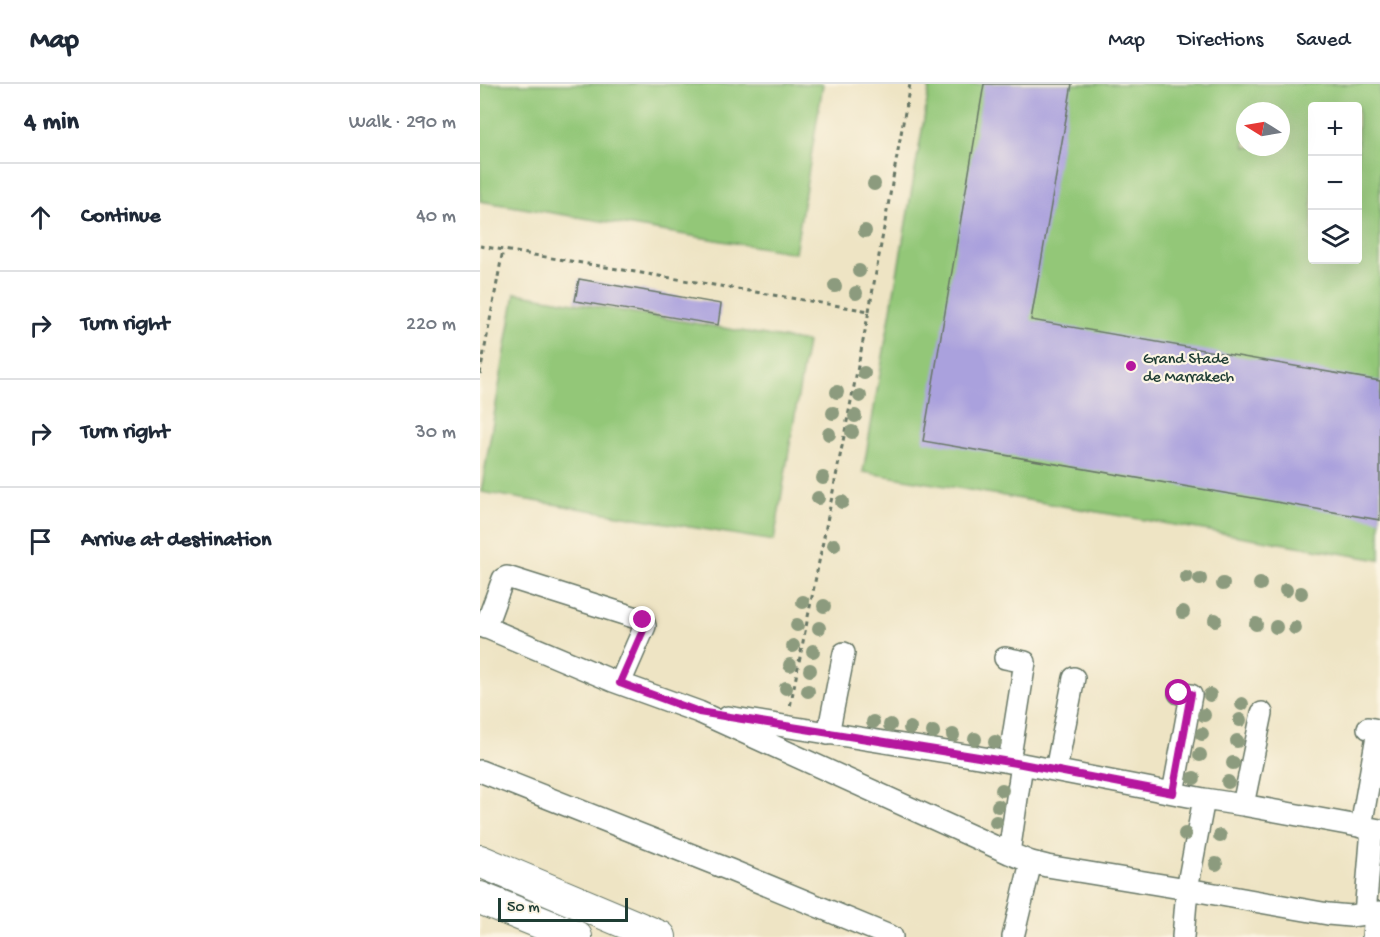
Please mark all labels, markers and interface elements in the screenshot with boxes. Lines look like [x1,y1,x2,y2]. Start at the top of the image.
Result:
text: Map [30,25,79,58]
text: Map [1108,29,1145,54]
text: Directions [1178,29,1263,54]
text: Saved [1296,29,1350,54]
north arrow [1236,102,1290,156]
map controls [1308,102,1362,264]
button: + [1308,102,1362,156]
text: 4 min [24,108,79,139]
text: Walk · 290 m [349,112,456,135]
button: − [1308,156,1362,210]
icon: ahead [24,201,57,234]
text: Continue [81,204,161,230]
text: 40 m [416,206,456,229]
button: layers [1308,210,1362,264]
icon: right [24,309,57,342]
text: Turn right [81,312,169,338]
text: 220 m [406,314,456,337]
place label: Grand Stade de Marrakech [1143,351,1234,388]
marker: Grand Stade de Marrakech [1124,359,1138,373]
icon: right [24,417,57,450]
text: Turn right [81,420,169,446]
text: 30 m [415,422,456,445]
icon: arrive [24,525,57,558]
text: Arrive at destination [81,528,271,554]
route end [629,606,655,632]
route start [1165,679,1191,705]
scale bar [498,895,628,922]
text: 50 m [507,899,540,918]

